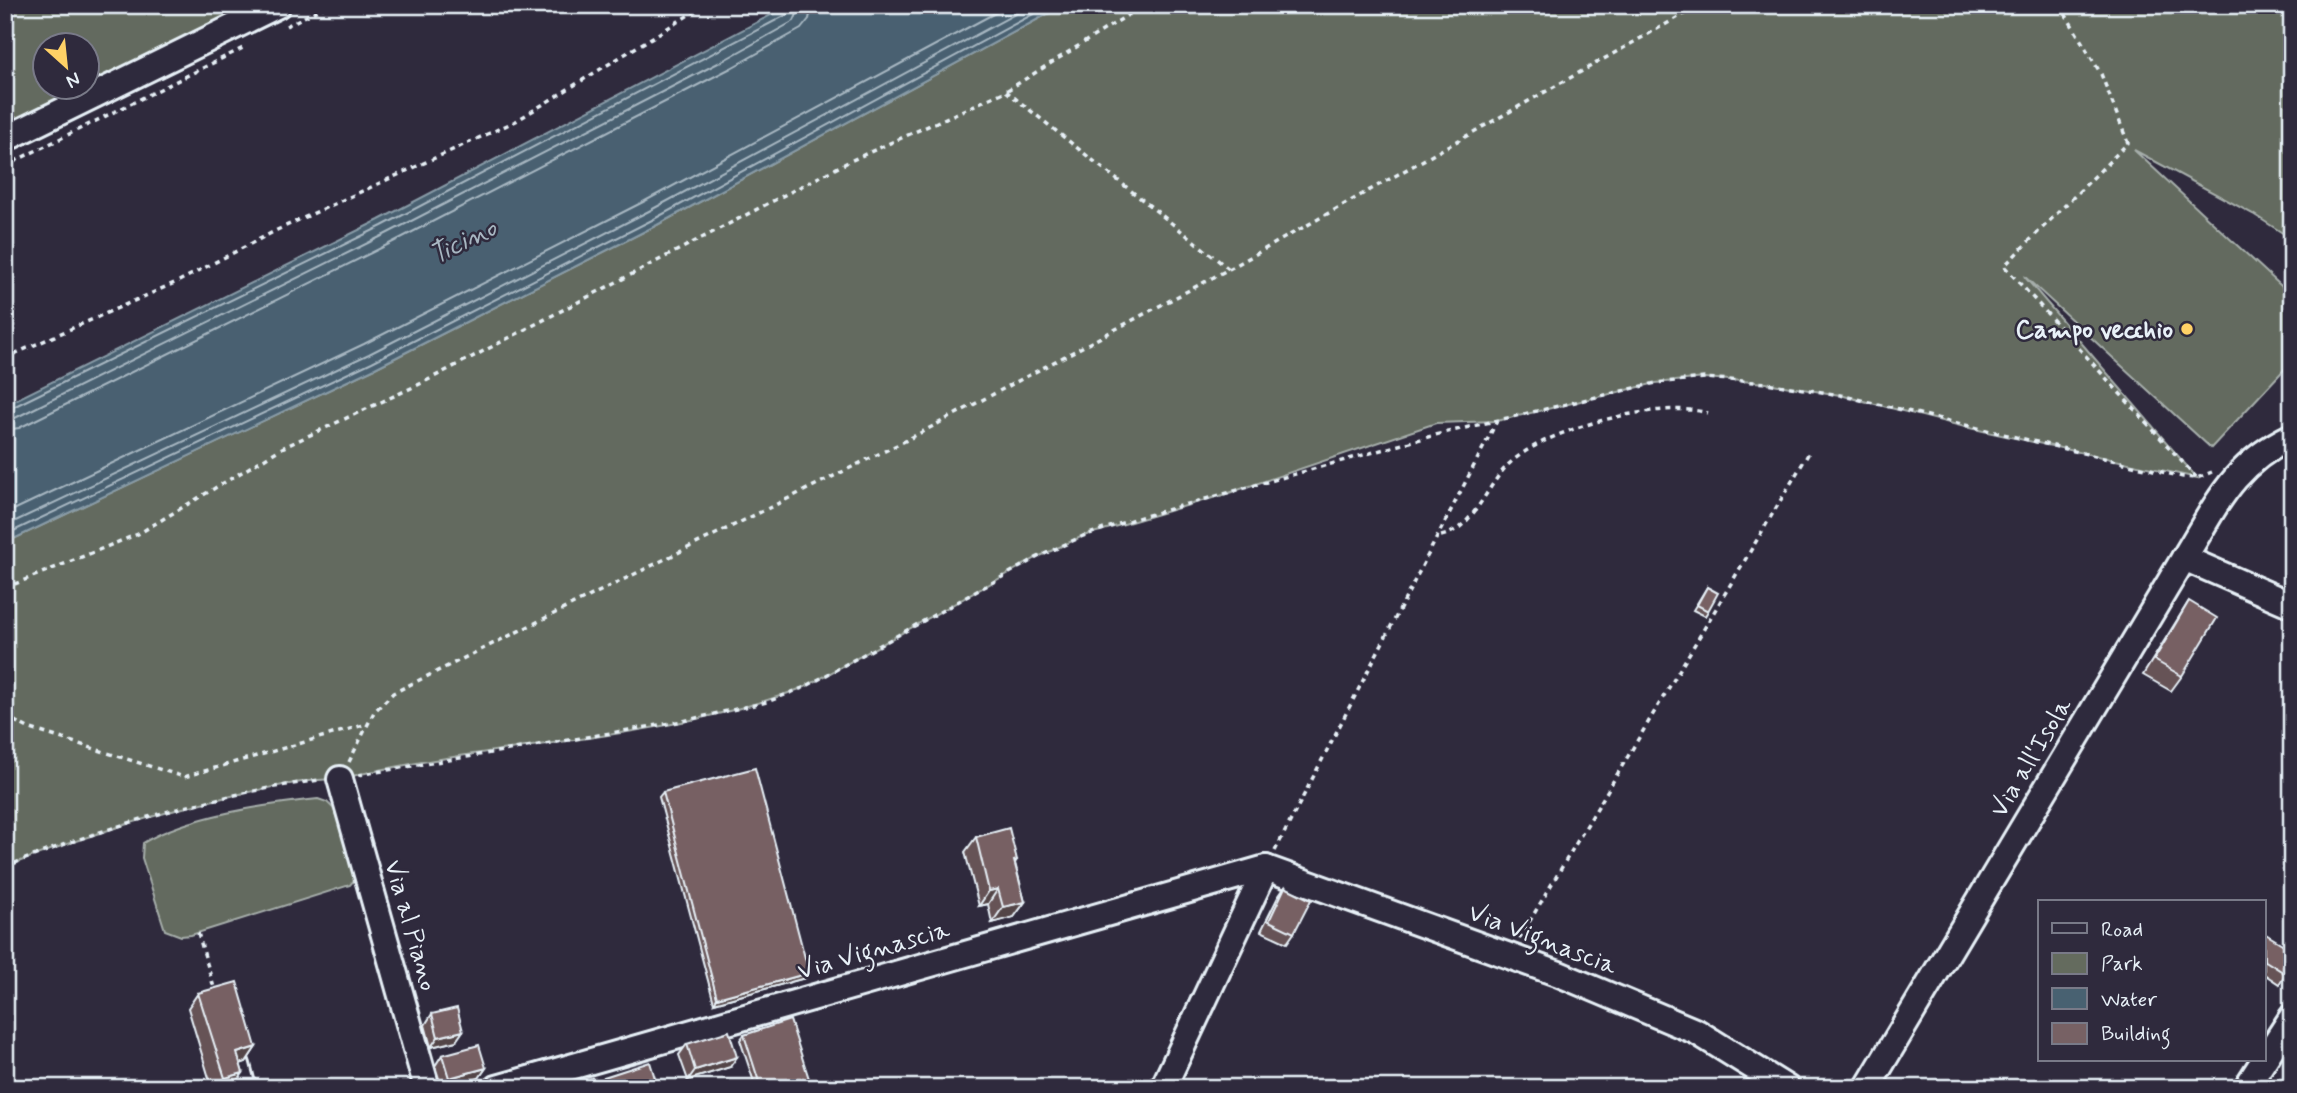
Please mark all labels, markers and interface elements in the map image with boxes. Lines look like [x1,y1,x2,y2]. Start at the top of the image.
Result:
north arrow [32,32,102,102]
text: N [62,66,84,94]
water label: Ticino [423,210,504,274]
place label: Campo vecchio [2015,314,2173,348]
marker: Campo vecchio [2179,321,2195,337]
street label: Via all'Isola [1983,692,2081,824]
street label: Via al Piano [375,856,445,995]
street label: Via Vignascia [1462,896,1622,987]
legend [2038,900,2266,1062]
street label: Via Vignascia [794,913,955,992]
text: Road [2101,916,2143,944]
text: Park [2101,950,2143,978]
text: Water [2101,986,2157,1014]
text: Building [2101,1020,2171,1050]

